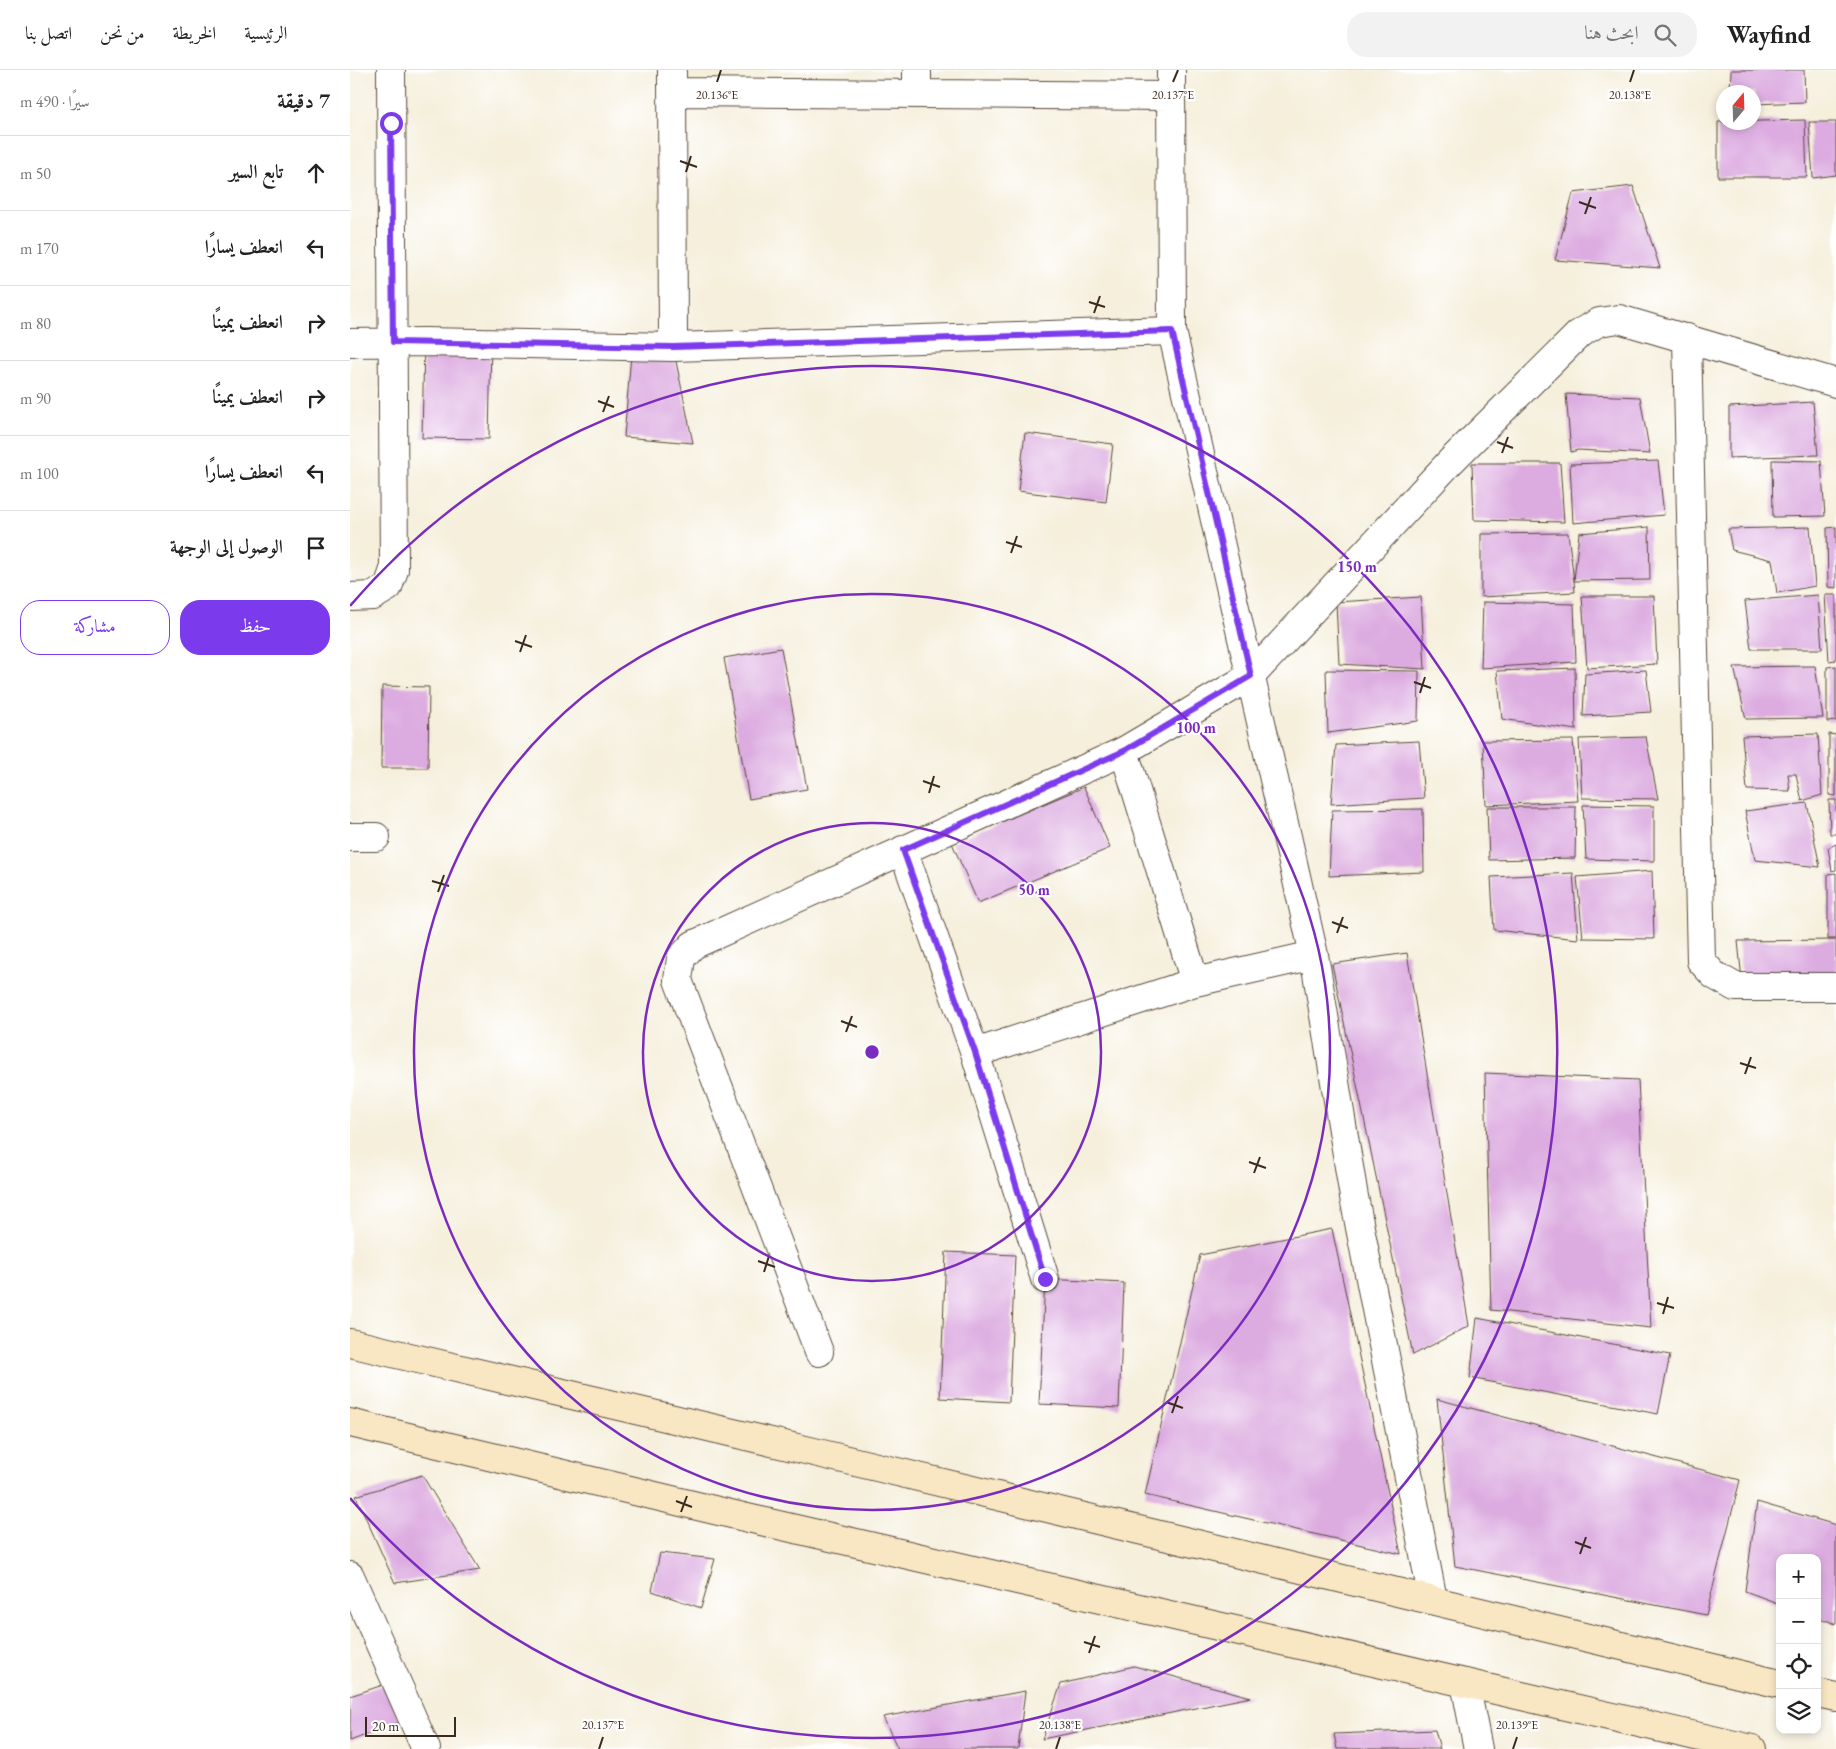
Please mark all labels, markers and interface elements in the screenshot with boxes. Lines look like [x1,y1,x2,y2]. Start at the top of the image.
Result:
search box [1347,12,1697,57]
text: Wayfind [1727,19,1811,50]
text: ابحث هنا [1584,20,1639,45]
text: اتصل بنا [25,21,72,44]
text: من نحن [100,21,144,44]
text: الخريطة [172,21,216,44]
text: الرئيسية [244,21,287,44]
icon: search [1651,21,1679,49]
north arrow [1716,85,1761,130]
text: 7 دقيقة [277,87,330,114]
text: 20.136°E [696,87,738,103]
text: 20.137°E [1152,87,1194,103]
text: 20.138°E [1609,87,1651,103]
text: سيرًا · 490 m [20,91,90,112]
route start [380,112,403,135]
text: تابع السير [229,159,283,184]
icon: ahead [302,159,330,187]
text: 50 m [20,163,51,184]
text: انعطف يسارًا [205,234,283,259]
icon: left [302,234,330,262]
text: 170 m [20,238,59,259]
text: انعطف يمينًا [212,309,283,334]
icon: right [302,309,330,337]
text: 80 m [20,313,51,334]
text: انعطف يمينًا [212,384,283,409]
icon: right [302,384,330,412]
text: 90 m [20,388,51,409]
text: انعطف يسارًا [205,459,283,484]
icon: left [302,459,330,487]
text: 100 m [20,463,59,484]
text: الوصول إلى الوجهة [170,534,283,559]
icon: arrive [302,534,330,562]
text: 150 m [1337,557,1377,576]
button: مشاركة [20,600,170,655]
button: حفظ [180,600,330,655]
text: 100 m [1176,718,1216,737]
text: 50 m [1018,880,1050,899]
centre of rings [863,1043,881,1061]
route end [1034,1268,1057,1291]
map controls [1776,1554,1821,1734]
button: + [1776,1554,1821,1599]
button: − [1776,1599,1821,1644]
button: locate [1776,1644,1821,1689]
button: layers [1776,1689,1821,1734]
scale bar [365,1714,456,1737]
text: 20 m [372,1717,399,1735]
text: 20.137°E [582,1717,624,1733]
text: 20.138°E [1039,1717,1081,1733]
text: 20.139°E [1496,1717,1538,1733]

